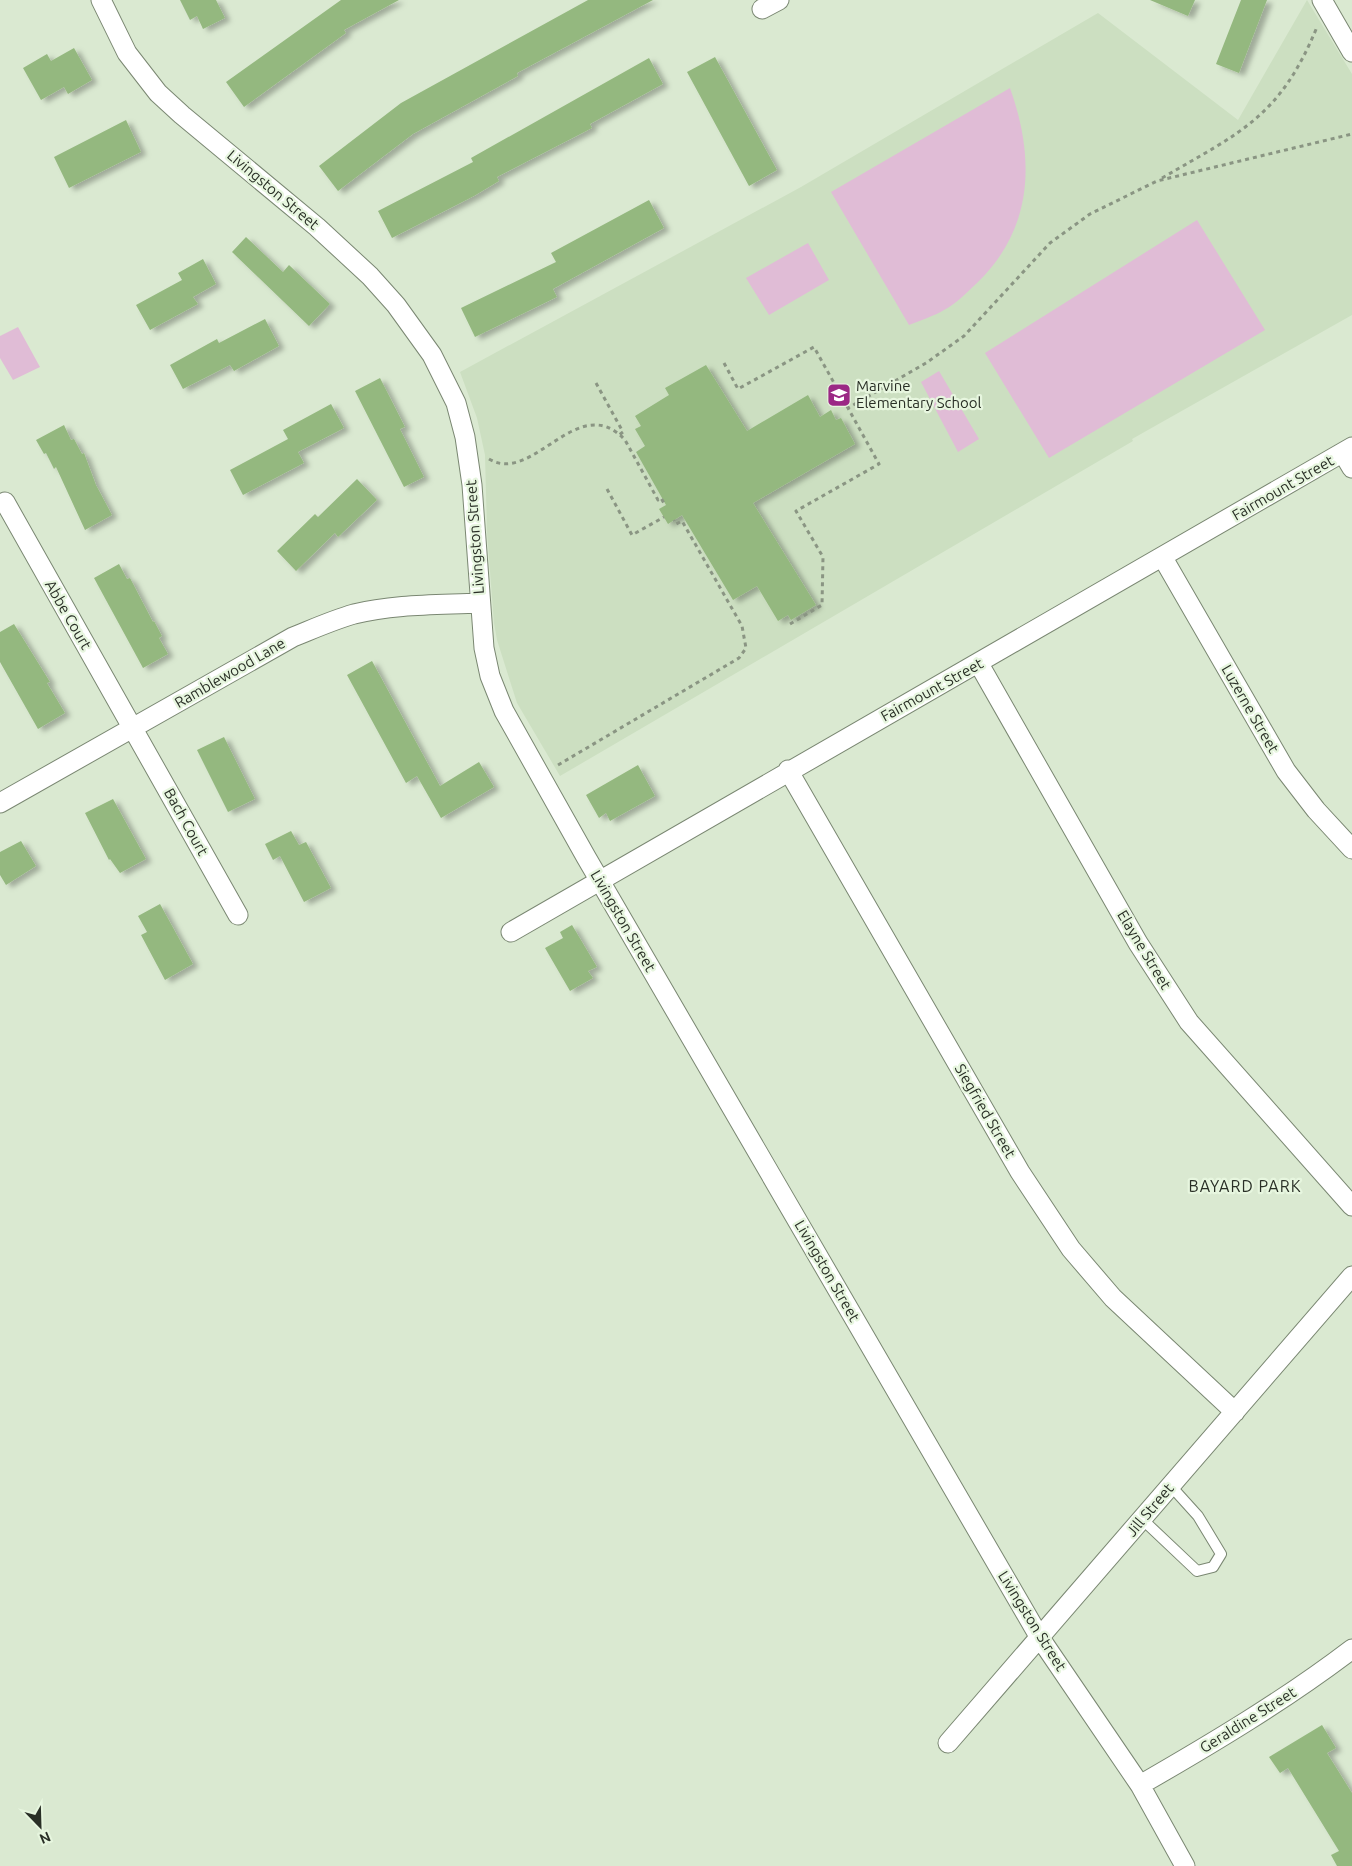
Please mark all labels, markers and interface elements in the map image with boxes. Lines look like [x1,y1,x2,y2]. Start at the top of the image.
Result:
street label: Livingston Street [224,146,323,233]
place label: Marvine Elementary School [856,377,982,411]
school or university icon: Marvine Elementary School [826,382,852,408]
street label: Fairmount Street [1229,452,1337,524]
street label: Livingston Street [462,479,487,595]
street label: Abbe Court [42,577,95,652]
street label: Ramblewood Lane [172,634,288,711]
street label: Fairmount Street [878,654,986,725]
street label: Luzerne Street [1218,662,1283,756]
street label: Bach Court [161,785,212,858]
street label: Livingston Street [587,867,659,975]
street label: Elayne Street [1114,907,1175,993]
street label: Siegfried Street [952,1061,1019,1161]
district label: BAYARD PARK [1189,1177,1301,1195]
street label: Livingston Street [791,1217,863,1325]
street label: Jill Street [1122,1480,1177,1540]
street label: Livingston Street [995,1568,1070,1674]
street label: Geraldine Street [1197,1683,1299,1756]
north arrow [15,1801,65,1851]
text: N [37,1829,53,1847]

